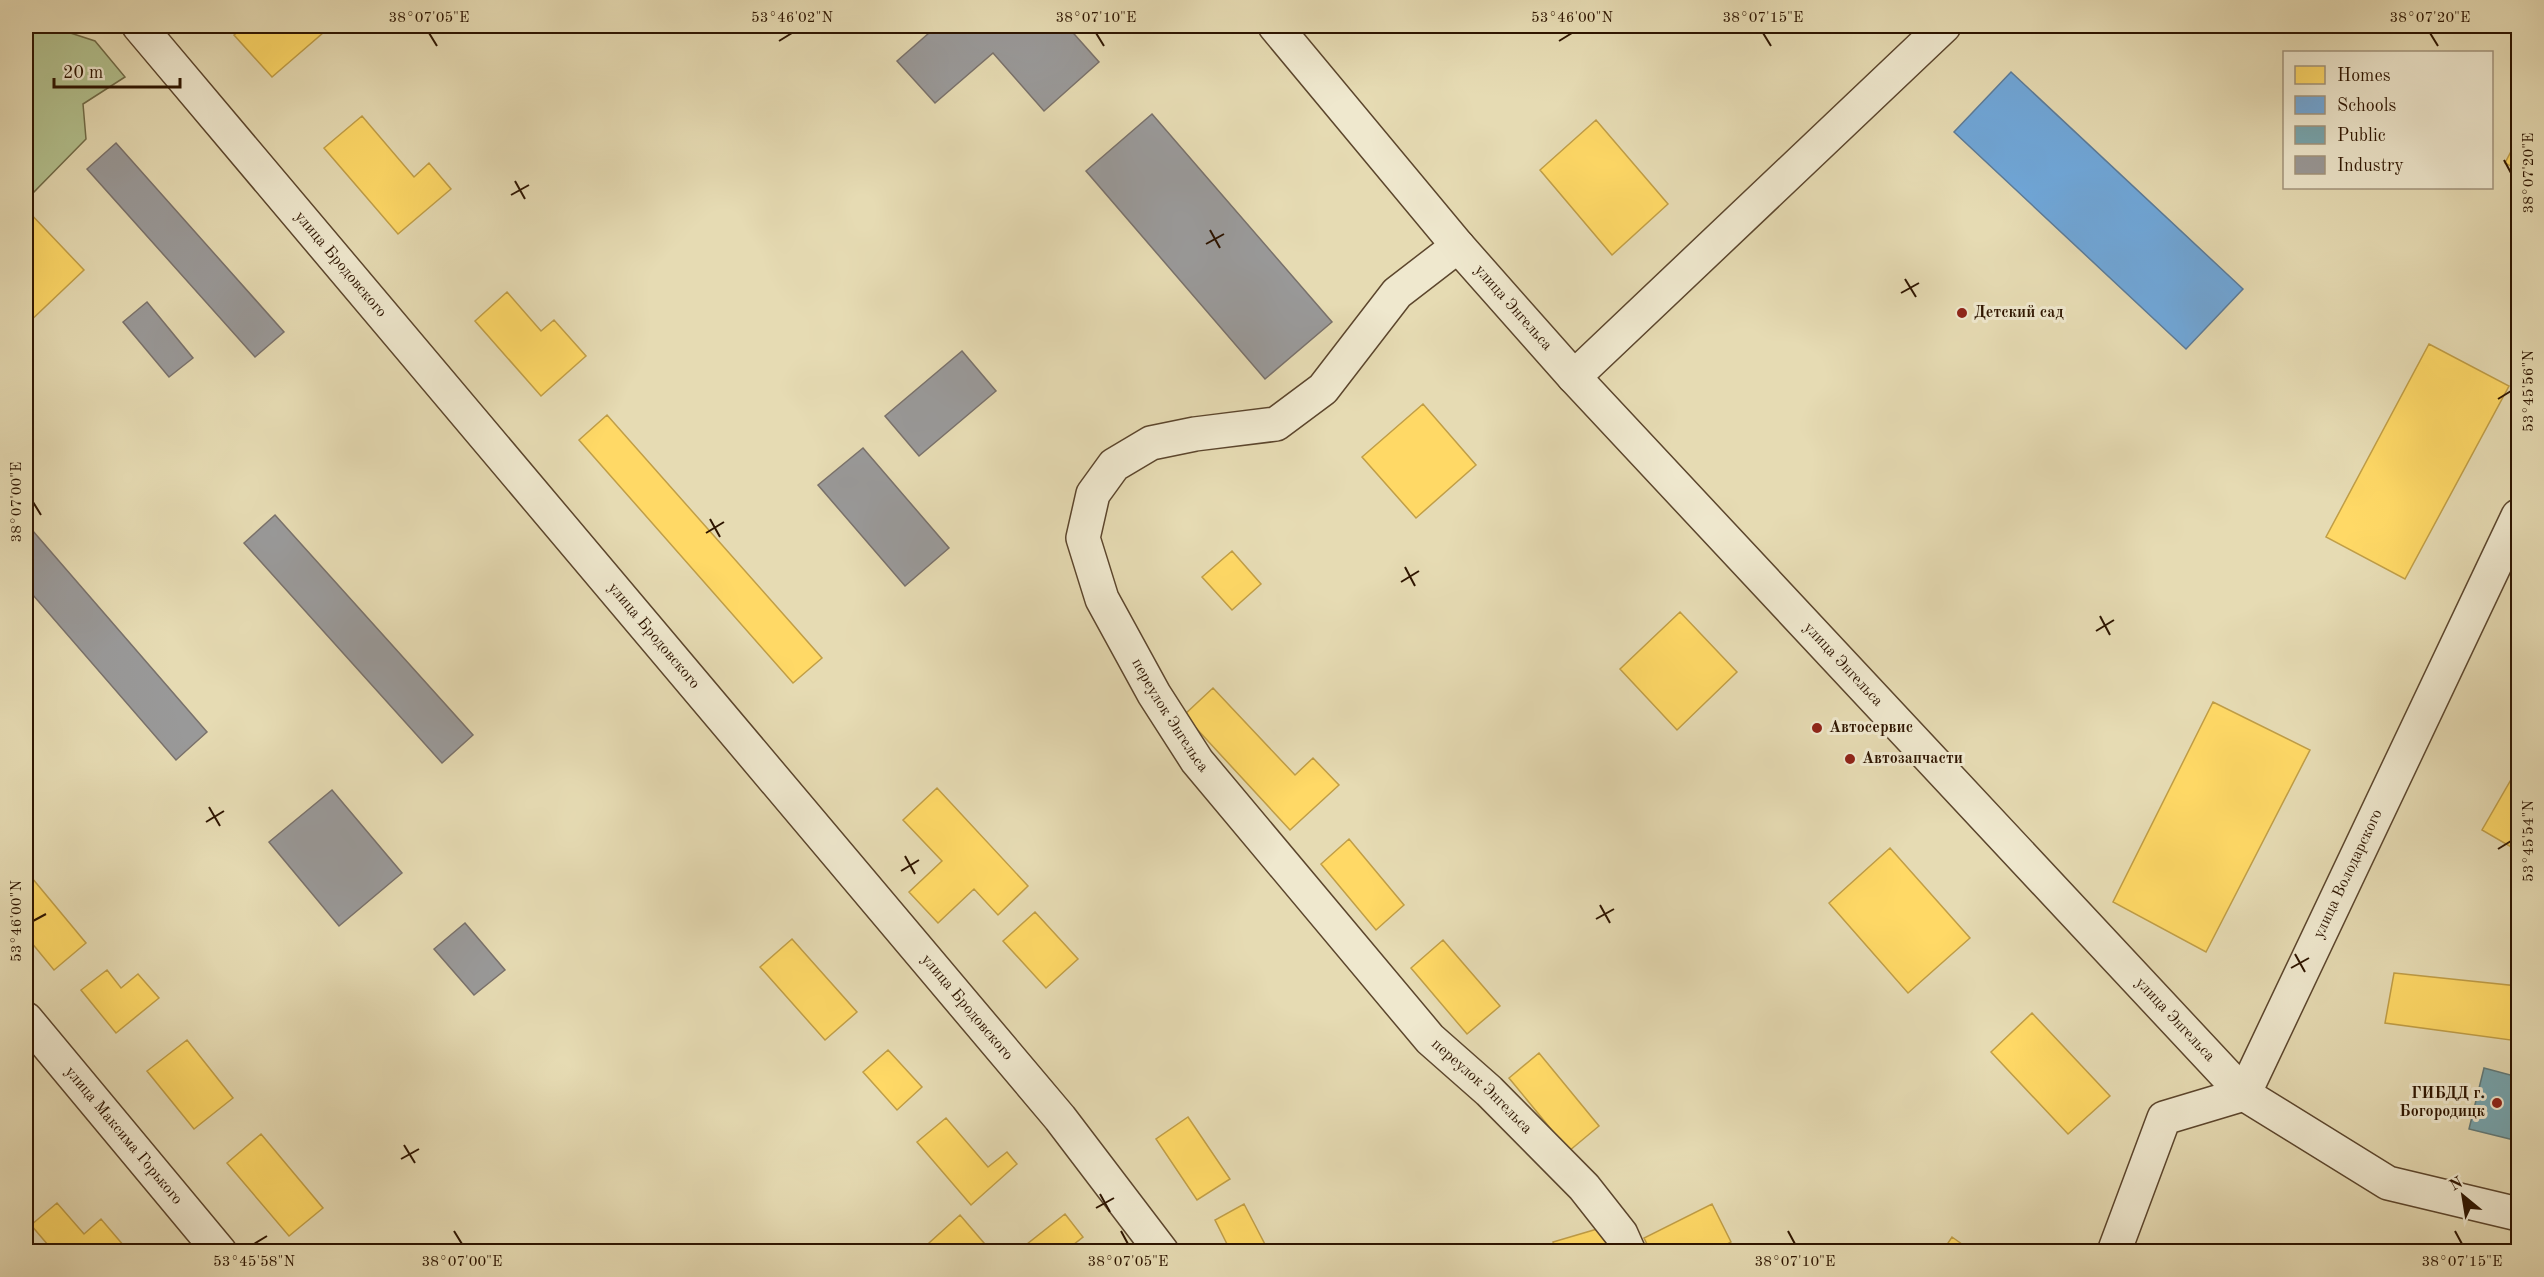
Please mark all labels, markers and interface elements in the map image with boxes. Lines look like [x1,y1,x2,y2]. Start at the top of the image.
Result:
text: 38°07'05"E [389,11,469,26]
text: 53°46'02"N [751,11,833,26]
text: 38°07'10"E [1056,11,1136,26]
text: 53°46'00"N [1531,11,1613,26]
text: 38°07'15"E [1723,11,1803,26]
text: 38°07'20"E [2390,11,2470,26]
scale bar [54,51,180,89]
legend [2283,51,2493,189]
text: 20 m [63,64,103,82]
text: Homes [2337,67,2391,85]
text: Schools [2337,97,2397,115]
text: Public [2337,127,2386,145]
text: 38°07'20"E [2522,133,2537,213]
text: Industry [2337,157,2404,175]
street label: улица Бродовского [291,208,389,321]
street label: улица Энгельса [1471,262,1555,354]
place label: Детский сад [1974,305,2064,321]
marker: Детский сад [1955,306,1969,320]
text: 53°45'56"N [2522,350,2537,432]
text: 38°07'00"E [10,462,25,542]
street label: улица Бродовского [604,580,703,692]
street label: улица Энгельса [1800,620,1886,710]
street label: переулок Энгельса [1128,656,1211,776]
place label: Автосервис [1829,720,1913,736]
marker: Автосервис [1810,721,1824,735]
place label: Автозапчасти [1862,751,1963,767]
marker: Автозапчасти [1843,752,1857,766]
text: 53°45'54"N [2522,800,2537,882]
street label: улица Володарского [2311,807,2386,941]
text: 53°46'00"N [10,880,25,962]
street label: улица Бродовского [918,951,1016,1064]
street label: улица Энгельса [2132,975,2218,1065]
street label: переулок Энгельса [1428,1036,1535,1137]
street label: улица Максима Горького [61,1064,185,1208]
place label: ГИБДД г. Богородицк [2399,1086,2486,1120]
marker: ГИБДД г. Богородицк [2490,1096,2504,1110]
north arrow [2433,1166,2493,1226]
text: N [2447,1174,2466,1195]
text: 53°45'58"N [213,1255,295,1270]
text: 38°07'00"E [422,1255,502,1270]
text: 38°07'05"E [1088,1255,1168,1270]
text: 38°07'10"E [1755,1255,1835,1270]
text: 38°07'15"E [2422,1255,2502,1270]

